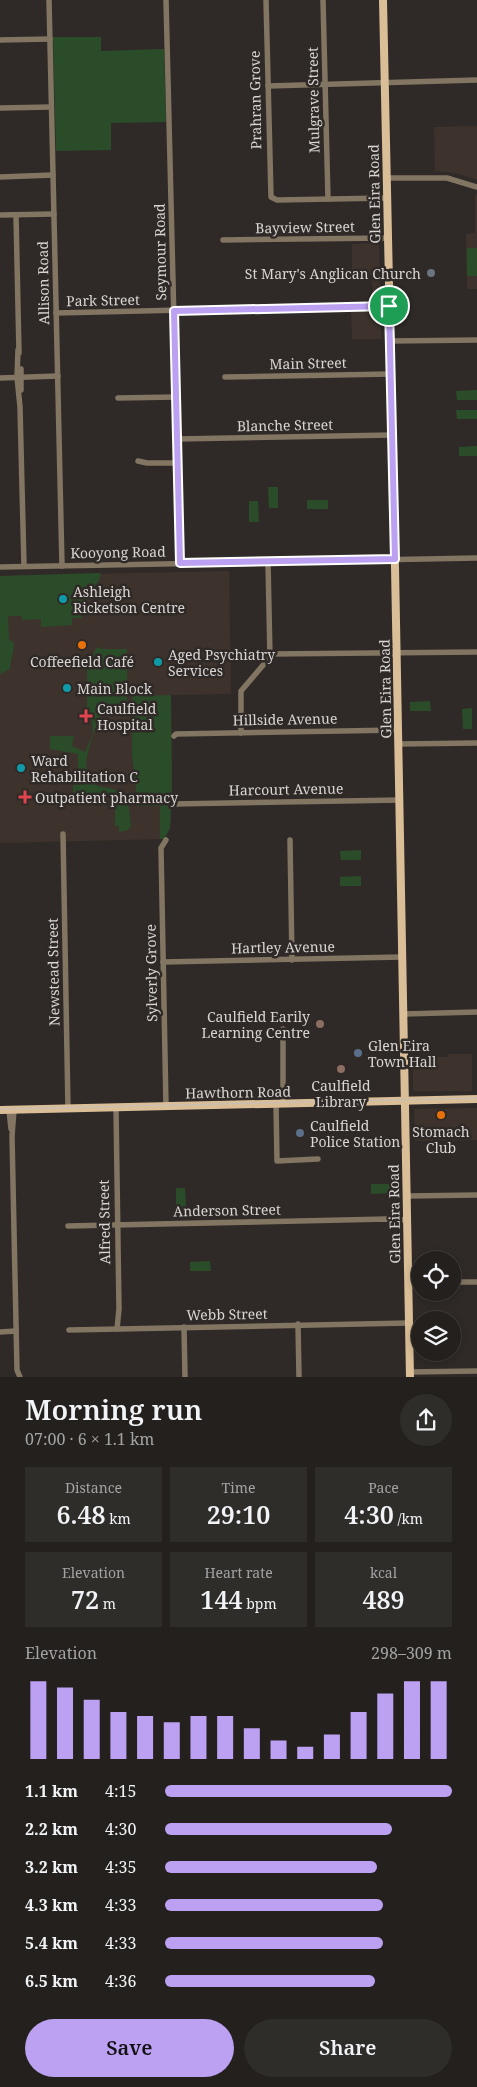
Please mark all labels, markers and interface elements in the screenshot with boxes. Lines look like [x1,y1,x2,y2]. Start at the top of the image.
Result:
street label: Mulgrave Street [303,47,323,153]
street label: Prahran Grove [245,51,265,149]
street label: Glen Eira Road [364,144,384,244]
street label: Seymour Road [150,203,170,301]
street label: Bayview Street [255,217,355,237]
street label: Allison Road [33,241,53,325]
place label: St Mary's Anglican Church [245,264,421,283]
marker: St Mary's Anglican Church [425,267,437,279]
pin [368,285,410,327]
street label: Park Street [66,290,140,310]
icon: arrive [375,292,403,320]
street label: Main Street [269,353,347,373]
street label: Blanche Street [237,415,333,435]
street label: Kooyong Road [70,542,166,562]
place label: Ashleigh Ricketson Centre [73,582,185,617]
marker: Ashleigh Ricketson Centre [57,593,69,605]
marker: Coffeefield Café [76,639,88,651]
street label: Glen Eira Road [375,639,395,739]
place label: Aged Psychiatry Services [168,645,275,680]
place label: Coffeefield Café [30,652,134,671]
marker: Aged Psychiatry Services [152,656,164,668]
place label: Main Block [77,679,153,698]
marker: Main Block [61,682,73,694]
place label: Caulfield Hospital [97,699,157,734]
marker: Caulfield Hospital [79,709,93,723]
street label: Hillside Avenue [232,709,338,729]
place label: Ward Rehabilitation C [31,751,138,786]
marker: Ward Rehabilitation C [15,762,27,774]
street label: Harcourt Avenue [229,779,343,799]
place label: Outpatient pharmacy [35,788,178,807]
marker: Outpatient pharmacy [19,791,31,803]
street label: Newstead Street [43,918,63,1026]
street label: Sylverly Grove [141,924,161,1022]
street label: Hartley Avenue [231,937,335,957]
place label: Caulfield Earily Learning Centre [201,1007,310,1042]
marker: Caulfield Earily Learning Centre [314,1018,326,1030]
place label: Glen Eira Town Hall [368,1036,437,1071]
marker: Glen Eira Town Hall [352,1047,364,1059]
marker: Caulfield Library [335,1063,347,1075]
place label: Caulfield Library [311,1076,371,1111]
street label: Hawthorn Road [185,1082,292,1102]
marker: Stomach Club [435,1109,447,1121]
place label: Caulfield Police Station [310,1116,400,1151]
place label: Stomach Club [412,1122,470,1157]
marker: Caulfield Police Station [294,1127,306,1139]
street label: Glen Eira Road [384,1164,404,1264]
street label: Alfred Street [94,1179,114,1265]
street label: Anderson Street [173,1200,281,1220]
map controls [411,1251,461,1361]
button: locate [411,1251,461,1301]
street label: Webb Street [186,1304,268,1324]
button: layers [411,1311,461,1361]
text: Morning run [25,1390,202,1428]
button: share [400,1394,452,1446]
text: 07:00 · 6 × 1.1 km [25,1428,154,1450]
text: Distance [65,1478,122,1497]
text: Time [222,1478,255,1497]
text: Pace [368,1478,399,1497]
text: 6.48 [56,1497,106,1531]
text: 29:10 [207,1497,270,1531]
text: 4:30 [344,1497,394,1531]
text: km [106,1509,131,1528]
text: /km [394,1509,423,1528]
text: Elevation [62,1563,125,1582]
text: Heart rate [204,1563,273,1582]
text: kcal [370,1563,397,1582]
text: 72 [71,1582,99,1616]
text: 144 [200,1582,243,1616]
text: 489 [362,1582,405,1616]
text: m [99,1594,116,1613]
text: bpm [243,1594,277,1613]
text: Elevation [25,1642,97,1664]
text: 298–309 m [371,1642,452,1664]
text: 1.1 km [25,1780,78,1802]
text: 4:15 [105,1780,136,1802]
text: 2.2 km [25,1818,78,1840]
text: 4:30 [105,1818,136,1840]
text: 3.2 km [25,1856,78,1878]
text: 4:35 [105,1856,136,1878]
text: 4.3 km [25,1894,78,1916]
text: 4:33 [105,1894,136,1916]
text: 5.4 km [25,1932,78,1954]
text: 4:33 [105,1932,136,1954]
text: 6.5 km [25,1970,78,1992]
text: 4:36 [105,1970,136,1992]
button: Save [25,2019,234,2077]
button: Share [244,2019,452,2077]

